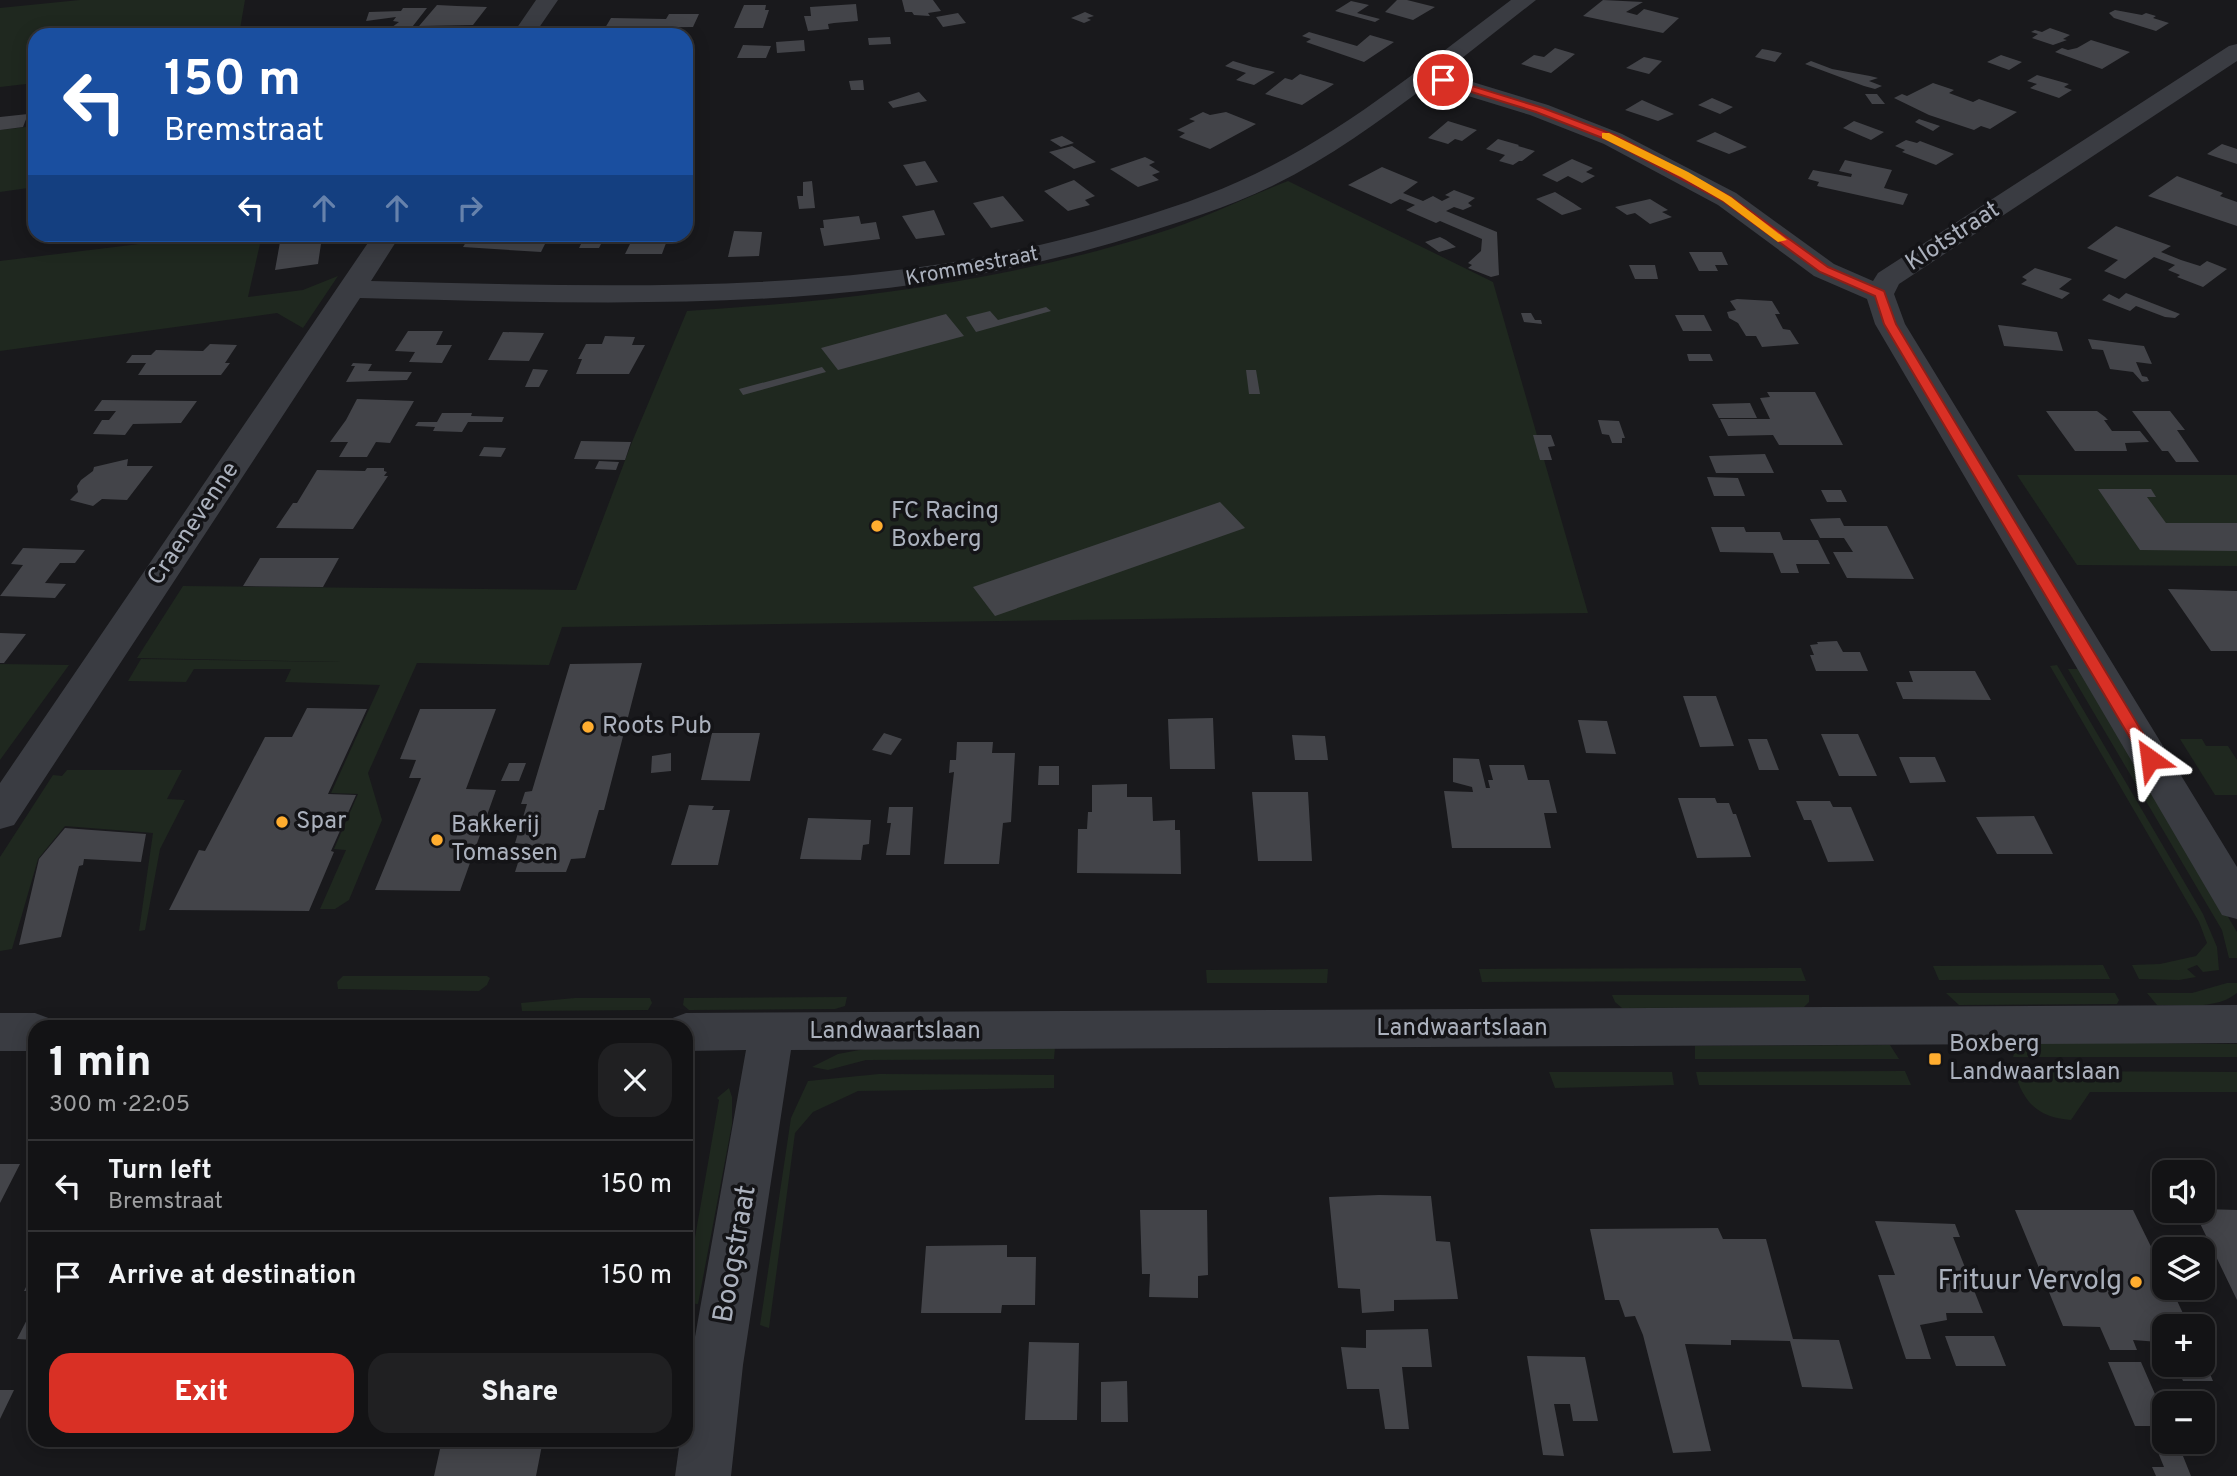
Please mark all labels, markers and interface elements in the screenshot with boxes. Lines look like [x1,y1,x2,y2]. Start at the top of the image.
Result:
pin [1413,50,1473,110]
text: 150 m [164,51,301,113]
icon: left [49,56,140,147]
icon: arrive [1424,61,1462,99]
text: Bremstraat [164,112,324,152]
icon: left [232,189,270,227]
icon: ahead [305,189,343,227]
icon: ahead [378,189,416,227]
icon: right [451,189,489,227]
street label: Klotstraat [1900,195,2006,279]
street label: Krommestraat [903,241,1041,293]
street label: Craenevenne [142,456,246,592]
place label: FC Racing Boxberg [891,497,999,555]
marker: FC Racing Boxberg [869,518,885,534]
place label: Roots Pub [602,712,712,742]
marker: Roots Pub [580,719,596,735]
position arrow [2113,722,2187,796]
place label: Spar [296,807,347,837]
place label: Bakkerij Tomassen [451,811,558,869]
marker: Spar [274,814,290,830]
marker: Bakkerij Tomassen [429,832,445,848]
street label: Landwaartslaan [1376,1014,1548,1044]
street label: Landwaartslaan [809,1017,981,1047]
place label: Boxberg Landwaartslaan [1949,1030,2121,1088]
text: 1 min [49,1038,152,1091]
button: close [598,1043,672,1117]
marker: Boxberg Landwaartslaan [1927,1051,1943,1067]
text: 300 m · 22:05 [49,1091,190,1120]
text: Turn left [108,1155,212,1188]
map controls [2152,1160,2215,1454]
button: sound [2152,1160,2215,1223]
icon: left [49,1167,87,1205]
text: 150 m [601,1169,672,1202]
street label: Boogstraat [706,1182,766,1326]
text: Bremstraat [108,1188,223,1217]
button: layers [2152,1237,2215,1300]
icon: arrive [49,1258,87,1296]
text: Arrive at destination [108,1260,356,1293]
text: 150 m [601,1260,672,1293]
place label: Frituur Vervolg [1938,1264,2122,1300]
marker: Frituur Vervolg [2128,1274,2144,1290]
button: + [2152,1314,2215,1377]
button: Exit [49,1353,354,1433]
button: Share [368,1353,672,1433]
button: − [2152,1391,2215,1454]

